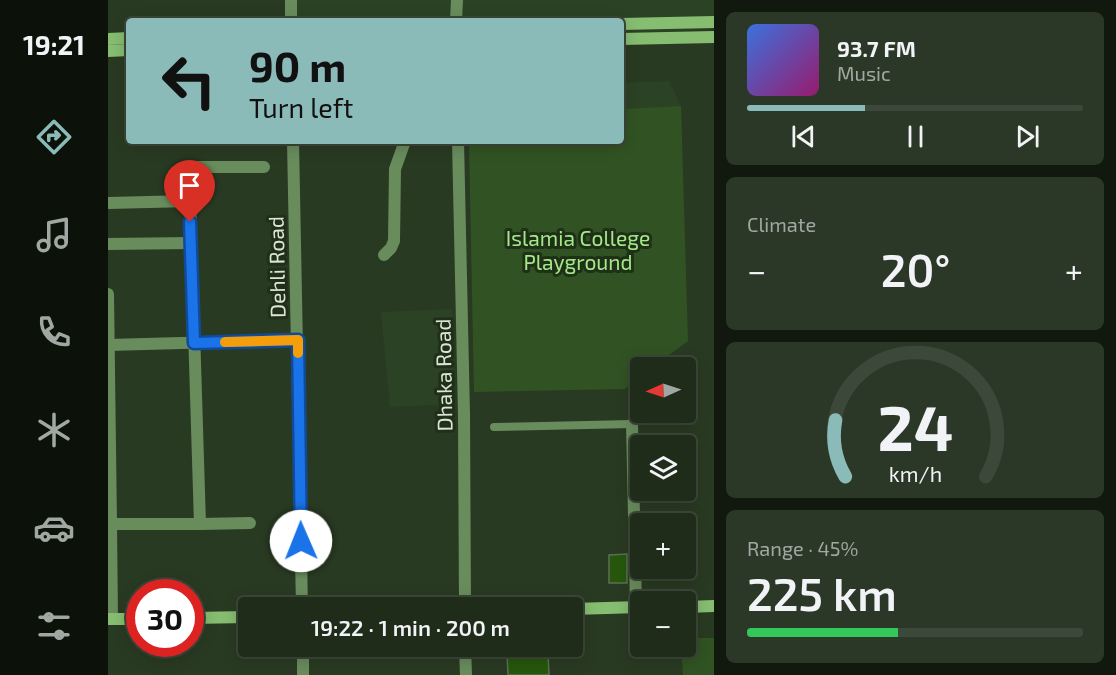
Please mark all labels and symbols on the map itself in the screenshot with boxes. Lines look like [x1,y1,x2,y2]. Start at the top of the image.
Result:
pin [164,160,215,222]
street label: Dehli Road [263,216,289,318]
park label: Islamia College Playground [506,225,650,274]
street label: Dhaka Road [430,318,456,432]
north arrow [630,357,696,423]
position arrow [269,509,333,573]
speed limit sign: 30 [126,579,204,657]

